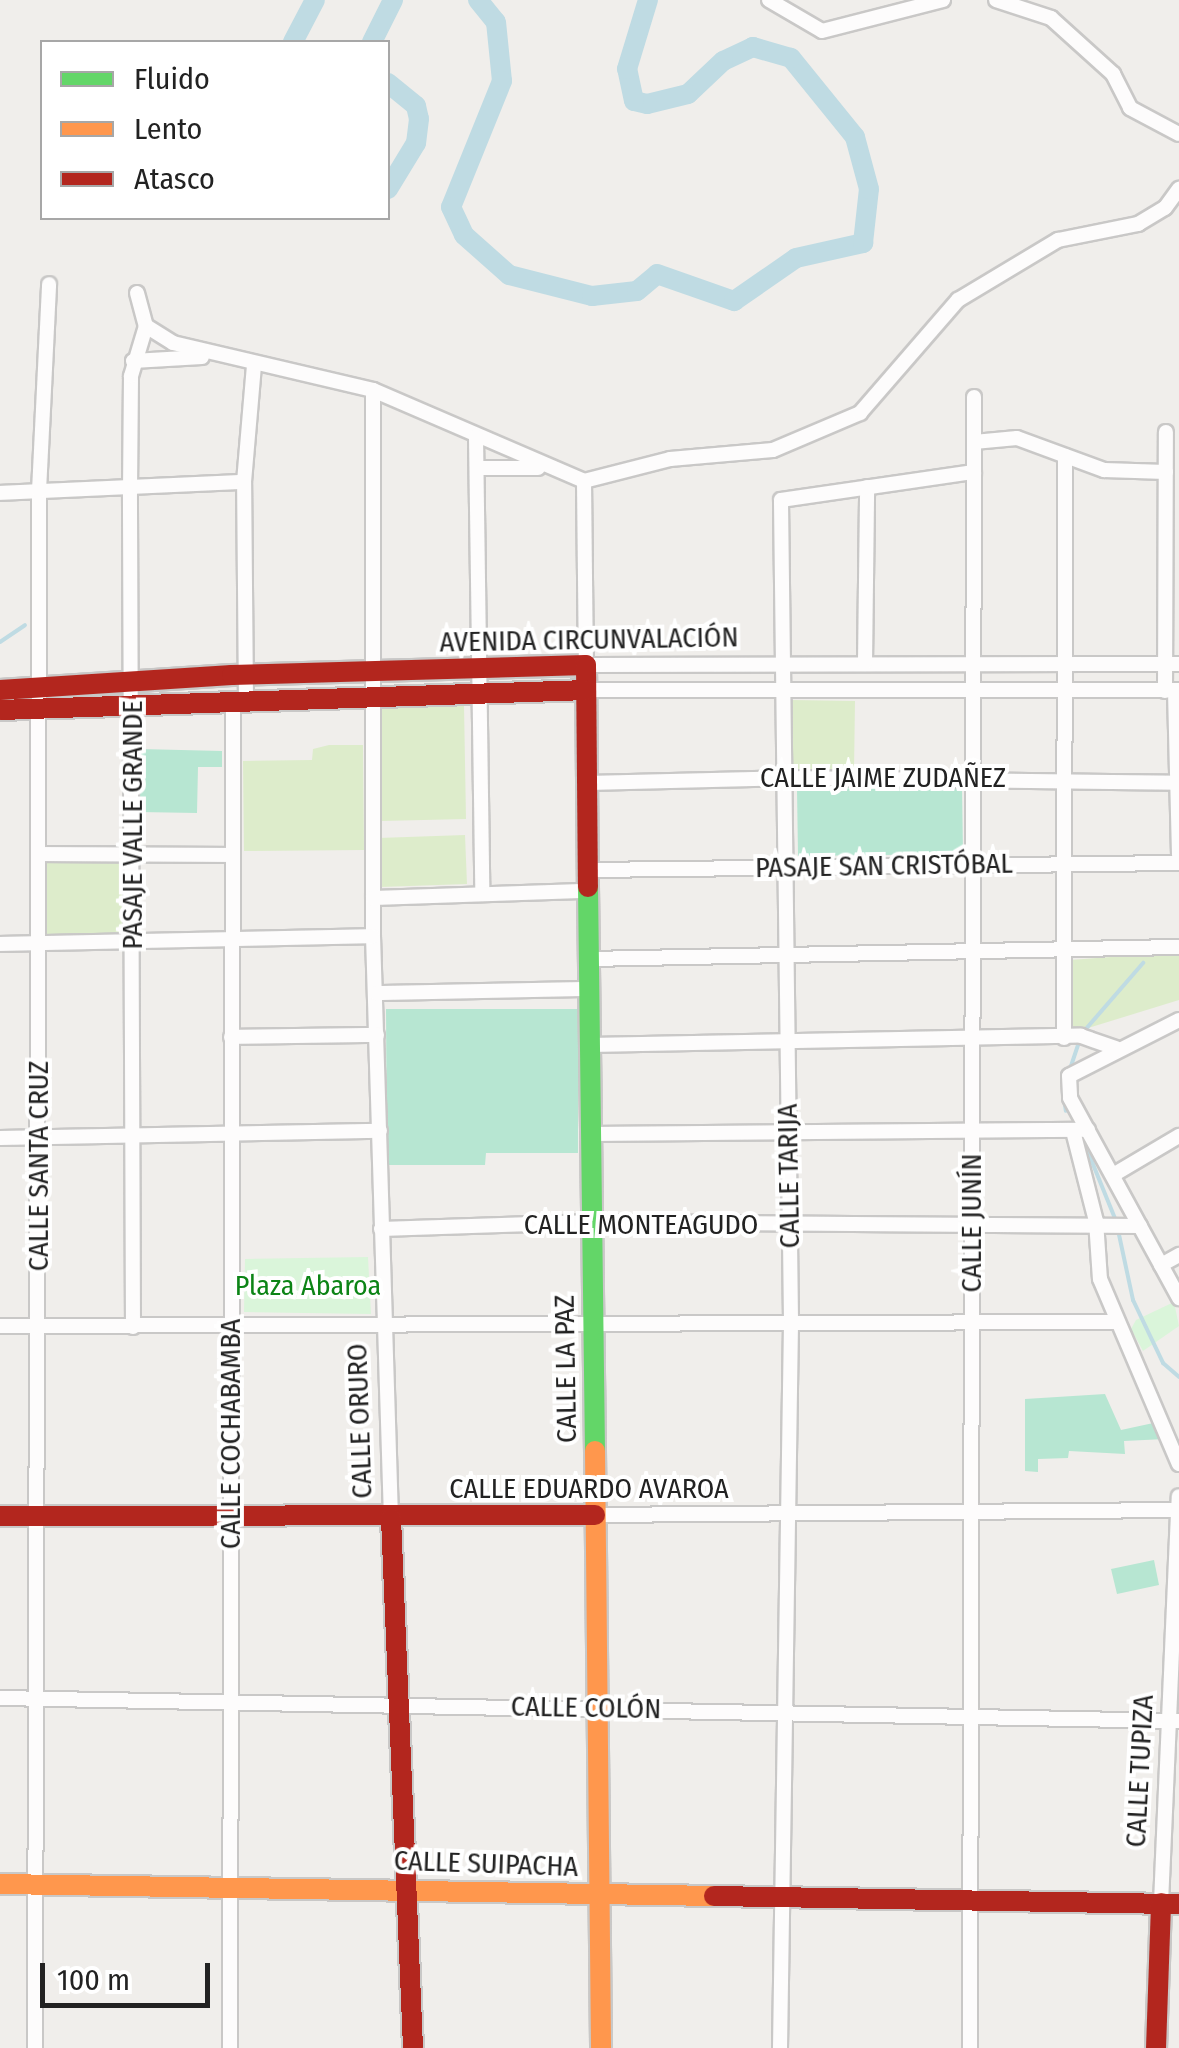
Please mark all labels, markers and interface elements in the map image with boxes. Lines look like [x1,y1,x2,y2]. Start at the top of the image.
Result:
legend [40,40,390,220]
text: Fluido [134,61,210,97]
text: Lento [134,111,202,147]
text: Atasco [134,161,215,197]
street label: AVENIDA CIRCUNVALACIÓN [439,621,739,659]
street label: PASAJE VALLE GRANDE [116,700,150,950]
street label: CALLE JAIME ZUDAÑEZ [760,761,1006,795]
street label: PASAJE SAN CRISTÓBAL [755,847,1013,885]
street label: CALLE SANTA CRUZ [22,1061,56,1271]
street label: CALLE TARIJA [771,1103,807,1249]
street label: CALLE JUNÍN [955,1154,989,1292]
street label: CALLE MONTEAGUDO [524,1208,758,1242]
park label: Plaza Abaroa [235,1269,381,1303]
street label: CALLE LA PAZ [548,1295,584,1443]
street label: CALLE COCHABAMBA [214,1319,248,1549]
street label: CALLE ORURO [341,1343,379,1499]
street label: CALLE EDUARDO AVAROA [449,1472,729,1506]
street label: CALLE COLÓN [510,1690,662,1726]
street label: CALLE TUPIZA [1119,1694,1161,1848]
street label: CALLE SUIPACHA [393,1844,579,1884]
scale bar [45,1943,215,2005]
text: 100 m [57,1962,130,1998]

